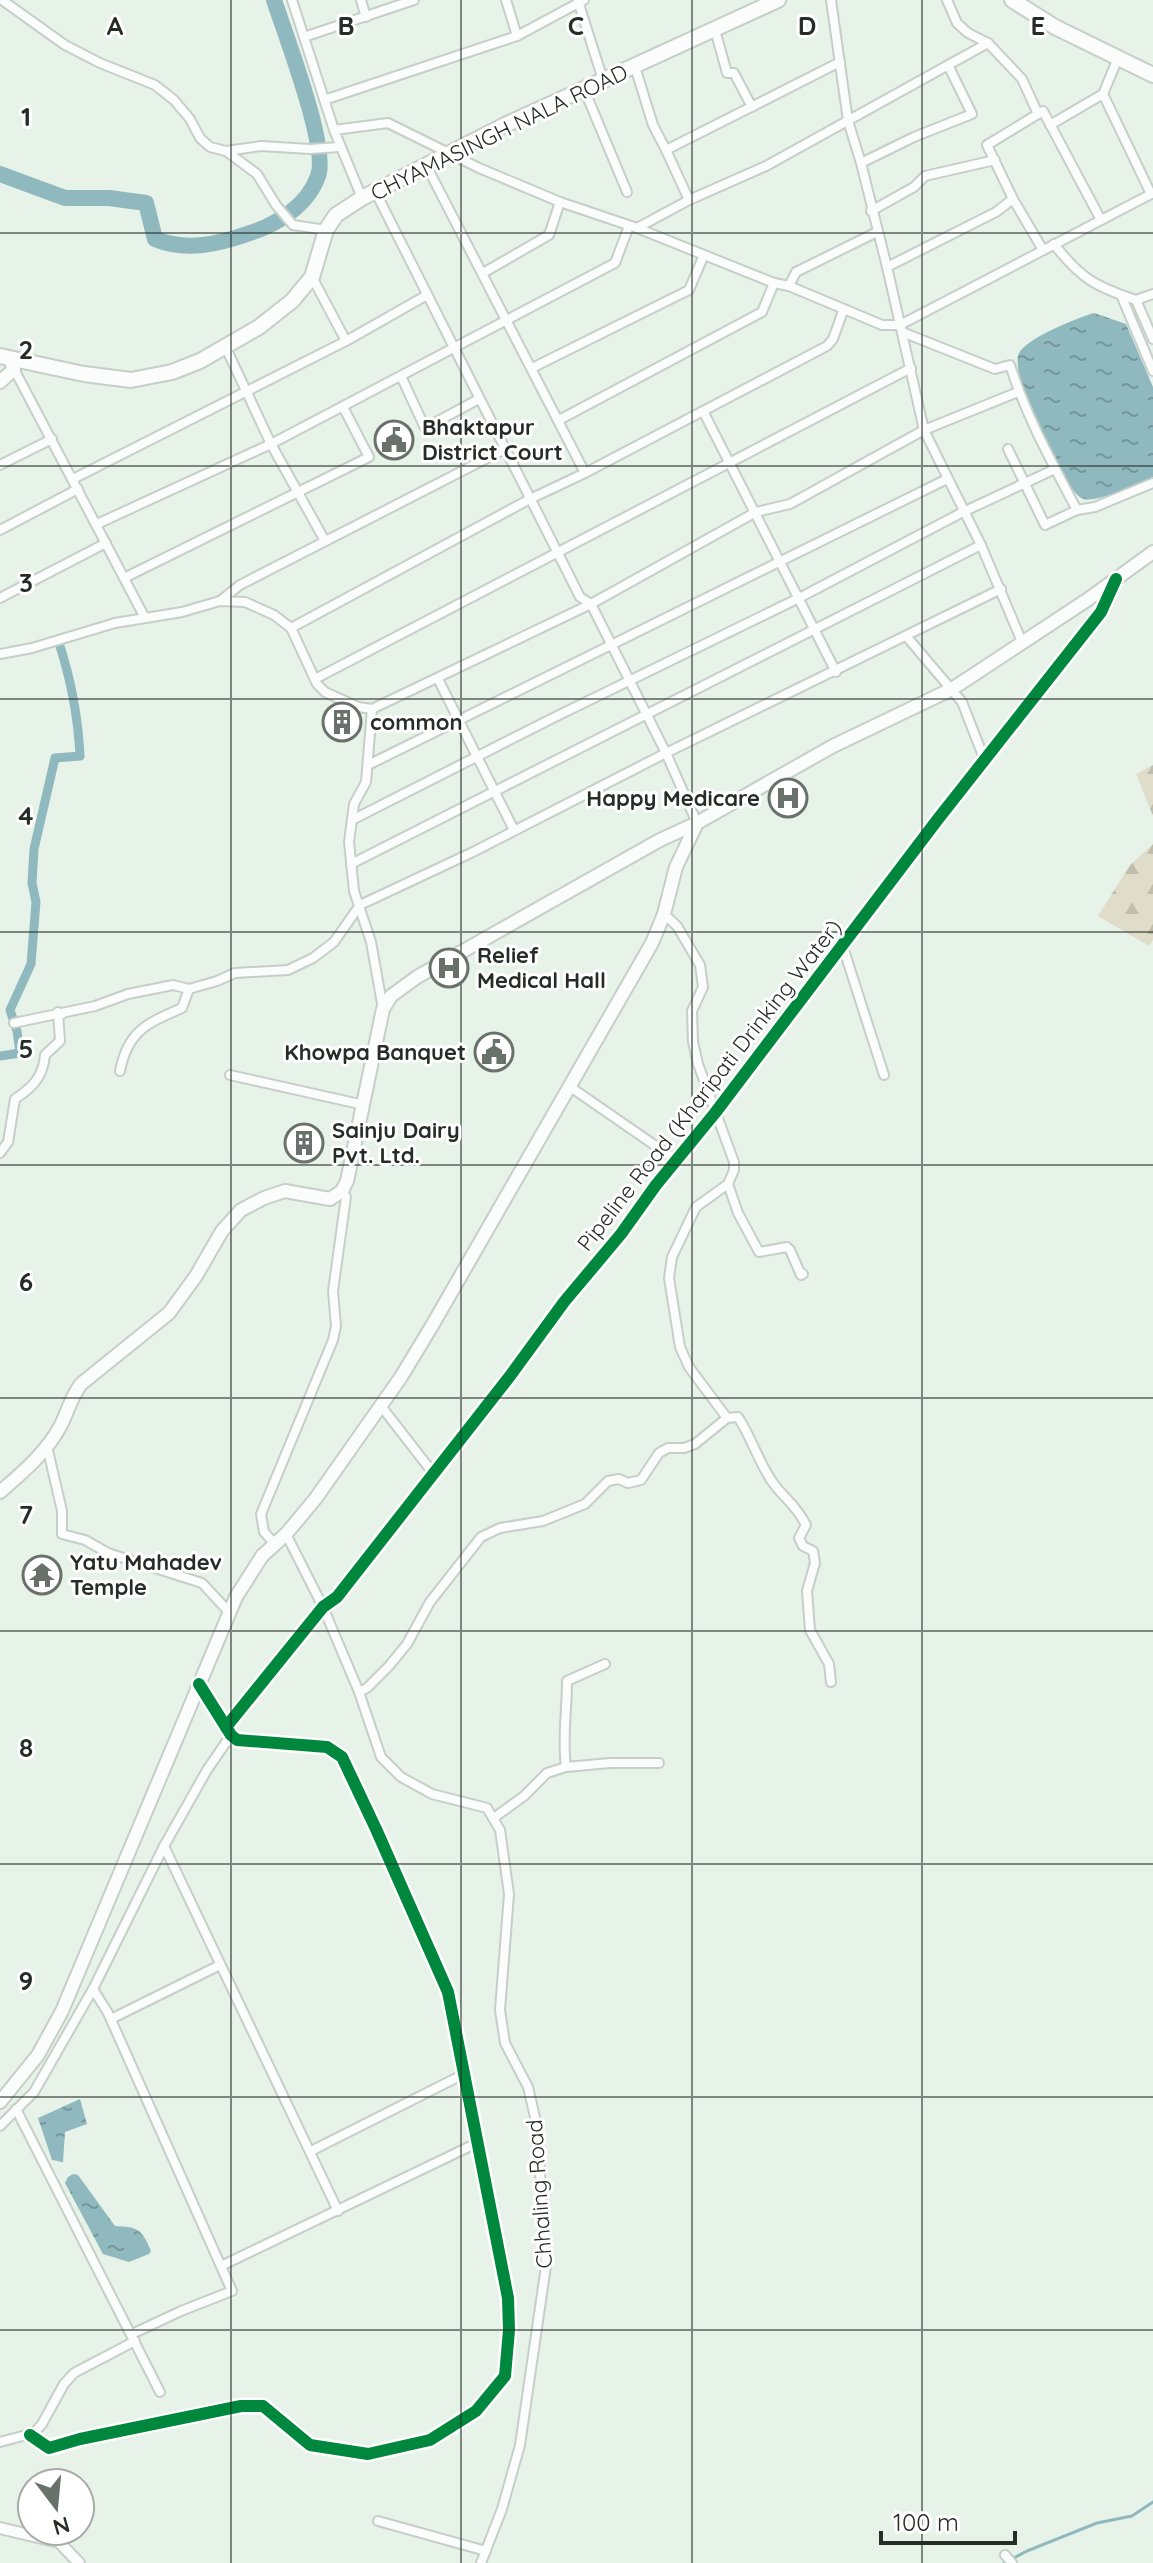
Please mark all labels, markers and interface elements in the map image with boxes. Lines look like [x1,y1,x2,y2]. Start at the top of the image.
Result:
text: A [107,9,124,42]
text: B [337,9,355,42]
text: C [568,9,584,42]
text: D [798,9,816,42]
text: E [1031,9,1045,42]
street label: CHYAMASINGH NALA ROAD [366,57,632,207]
text: 1 [21,100,31,133]
text: 2 [19,333,33,366]
place label: Bhaktapur District Court [422,413,563,466]
public building icon: Bhaktapur District Court [373,419,415,461]
text: 3 [19,566,33,599]
building icon: common [321,701,363,743]
place label: common [370,708,463,736]
hospital icon: Happy Medicare [767,777,809,819]
place label: Happy Medicare [586,784,760,812]
text: 4 [18,799,34,832]
street label: Pipeline Road (Kharipati Drinking Water) [571,913,847,1257]
place label: Relief Medical Hall [477,941,606,994]
hospital icon: Relief Medical Hall [428,947,470,989]
public building icon: Khowpa Banquet [473,1031,515,1073]
text: 5 [19,1032,33,1065]
place label: Khowpa Banquet [284,1038,466,1066]
place label: Sainju Dairy Pvt. Ltd. [332,1116,460,1169]
building icon: Sainju Dairy Pvt. Ltd. [283,1122,325,1164]
text: 6 [19,1265,33,1298]
text: 7 [19,1498,33,1531]
place label: Yatu Mahadev Temple [70,1548,222,1601]
temple icon: Yatu Mahadev Temple [21,1554,63,1596]
text: 8 [19,1731,33,1764]
text: 9 [19,1964,33,1997]
street label: Chhaling Road [520,2118,558,2270]
north arrow [16,2467,96,2547]
scale bar [881,2495,1015,2545]
text: 100 m [893,2507,959,2537]
text: N [50,2511,73,2542]

